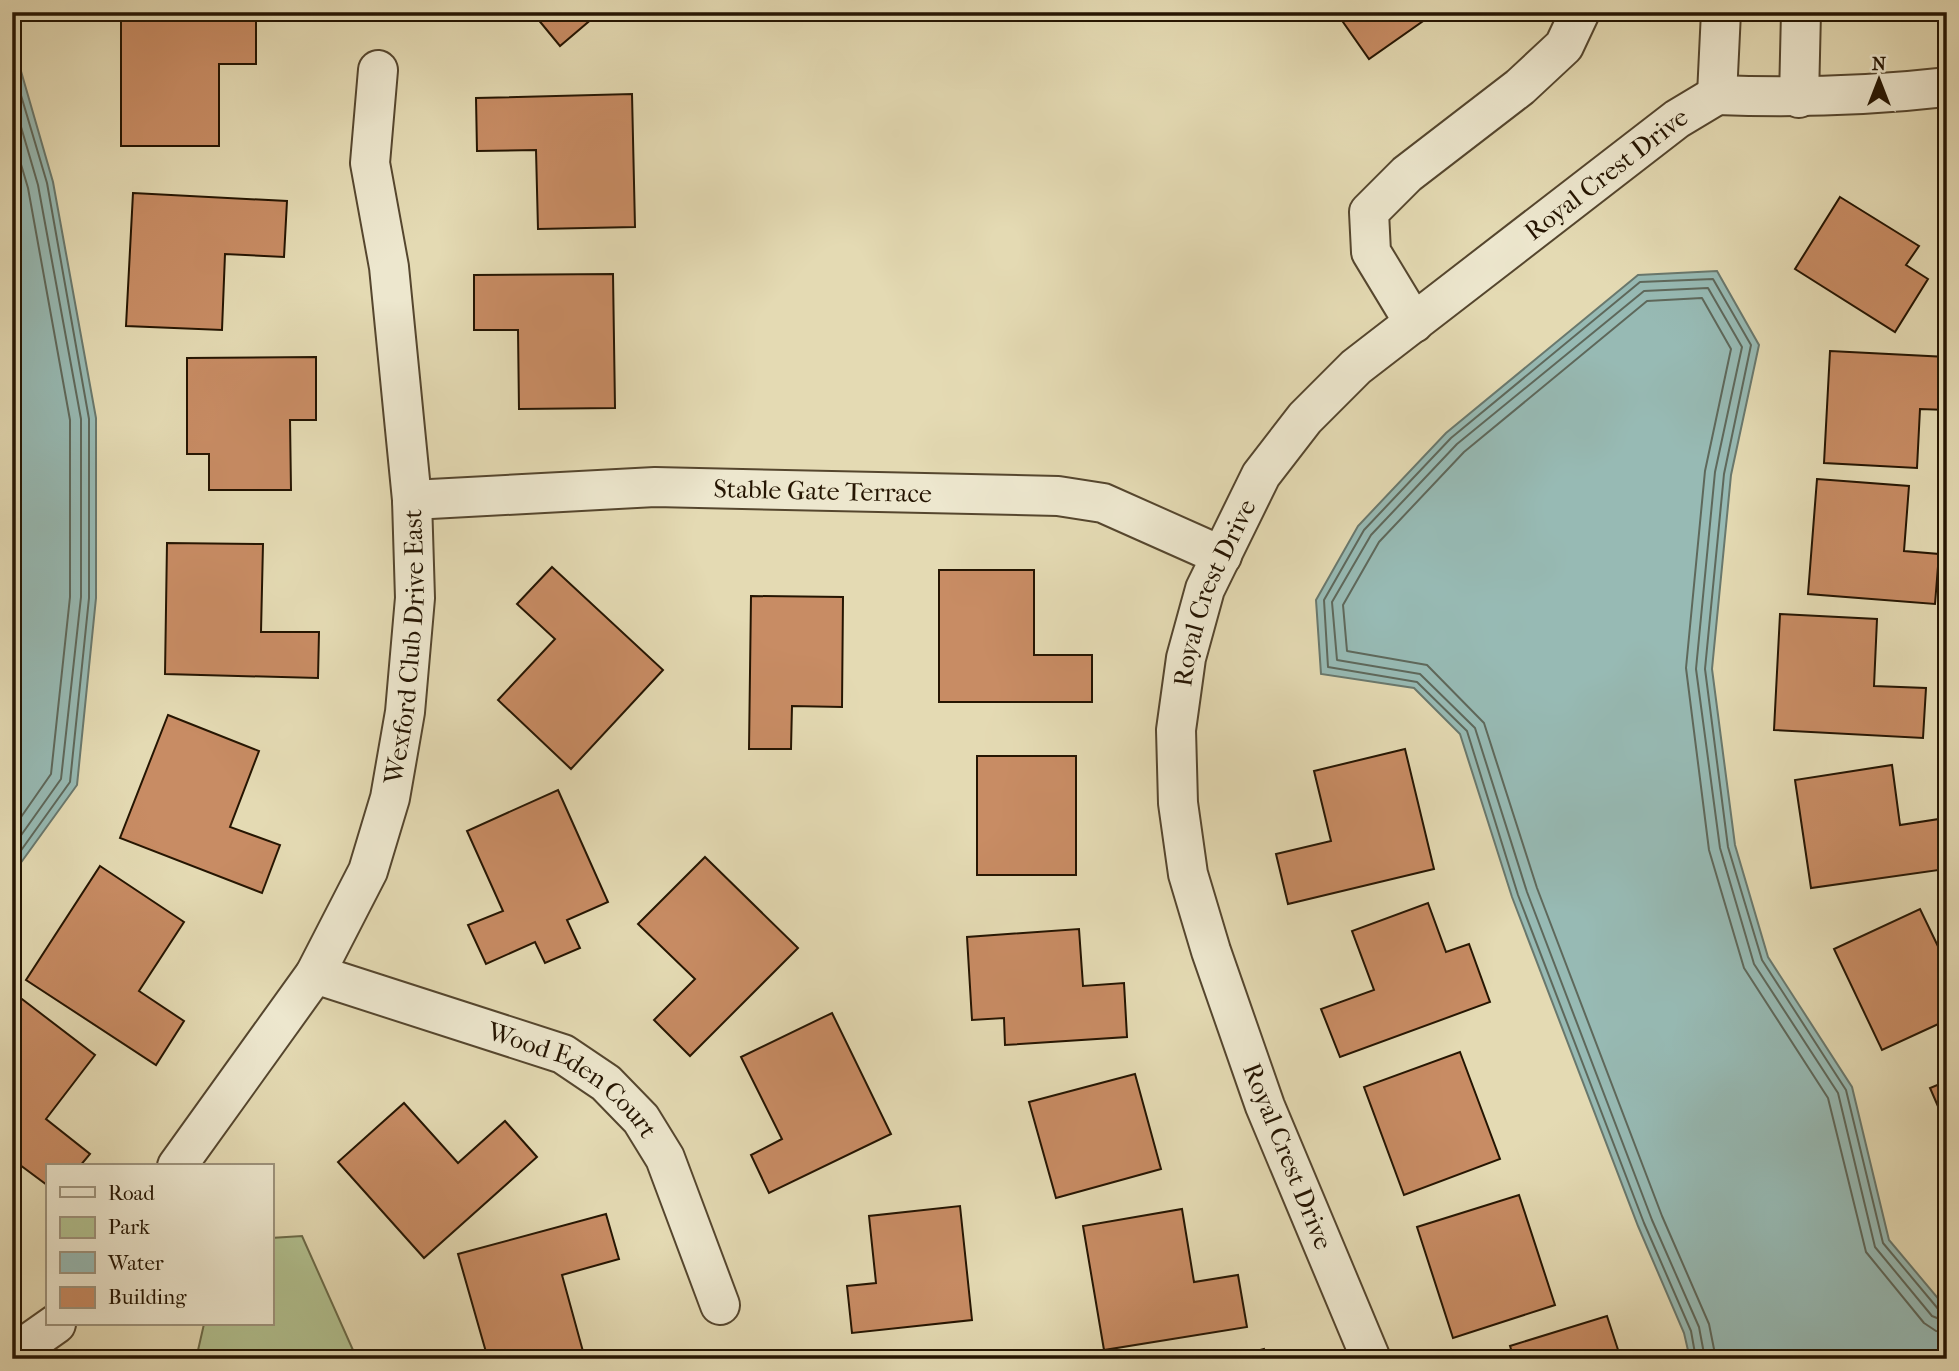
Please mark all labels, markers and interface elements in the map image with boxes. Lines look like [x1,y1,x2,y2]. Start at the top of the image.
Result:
north arrow [1843,46,1913,116]
text: N [1872,53,1887,75]
street label: Royal Crest Drive [1518,101,1694,247]
street label: Stable Gate Terrace [713,473,932,509]
street label: Royal Crest Drive [1167,494,1263,688]
street label: Wexford Club Drive East [378,508,431,787]
street label: Wood Eden Court [483,1015,664,1144]
street label: Royal Crest Drive [1236,1058,1339,1254]
legend [46,1164,273,1326]
text: Road [108,1181,155,1205]
text: Park [108,1215,150,1239]
text: Water [107,1251,164,1275]
text: Building [108,1285,187,1309]

